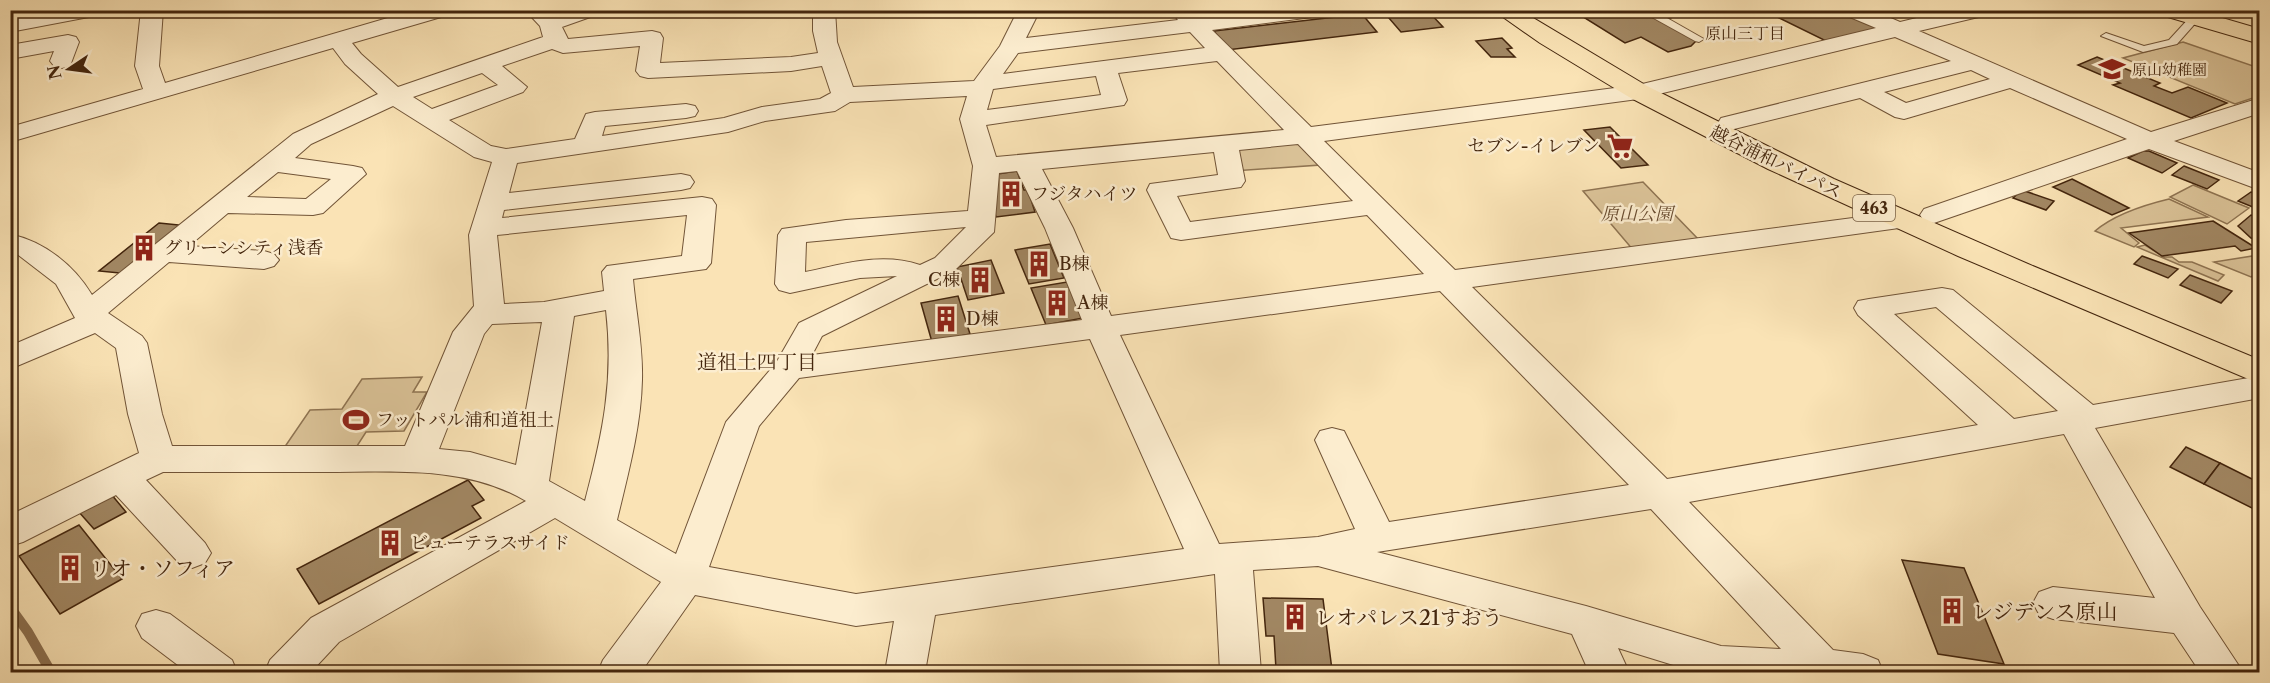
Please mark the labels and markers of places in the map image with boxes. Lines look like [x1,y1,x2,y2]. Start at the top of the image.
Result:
school or university icon: 原山幼稚園 [2097,54,2127,84]
place label: 原山幼稚園 [2132,60,2207,79]
supermarket icon: セブン-イレブン [1605,131,1635,161]
place label: セブン-イレブン [1467,135,1600,157]
building icon: フジタハイツ [996,179,1026,209]
place label: フジタハイツ [1031,183,1137,205]
building icon: グリーンシティ浅香 [129,233,159,263]
place label: グリーンシティ浅香 [164,237,324,259]
building icon: B棟 [1024,249,1054,279]
place label: B棟 [1059,253,1090,275]
building icon: C棟 [965,265,995,295]
place label: C棟 [928,269,960,291]
building icon: A棟 [1042,288,1072,318]
place label: A棟 [1076,292,1108,314]
building icon: D棟 [931,304,961,334]
place label: D棟 [966,308,999,330]
sports icon: フットパル浦和道祖土 [341,405,371,435]
place label: フットパル浦和道祖土 [376,409,554,431]
building icon: ビューテラスサイド [375,528,405,558]
place label: ビューテラスサイド [410,532,570,554]
building icon: リオ・ソフィア [55,553,85,583]
place label: リオ・ソフィア [90,556,235,581]
building icon: レジデンス原山 [1937,596,1967,626]
place label: レジデンス原山 [1972,599,2117,624]
building icon: レオパレス21すおう [1280,602,1310,632]
place label: レオパレス21すおう [1315,605,1503,630]

